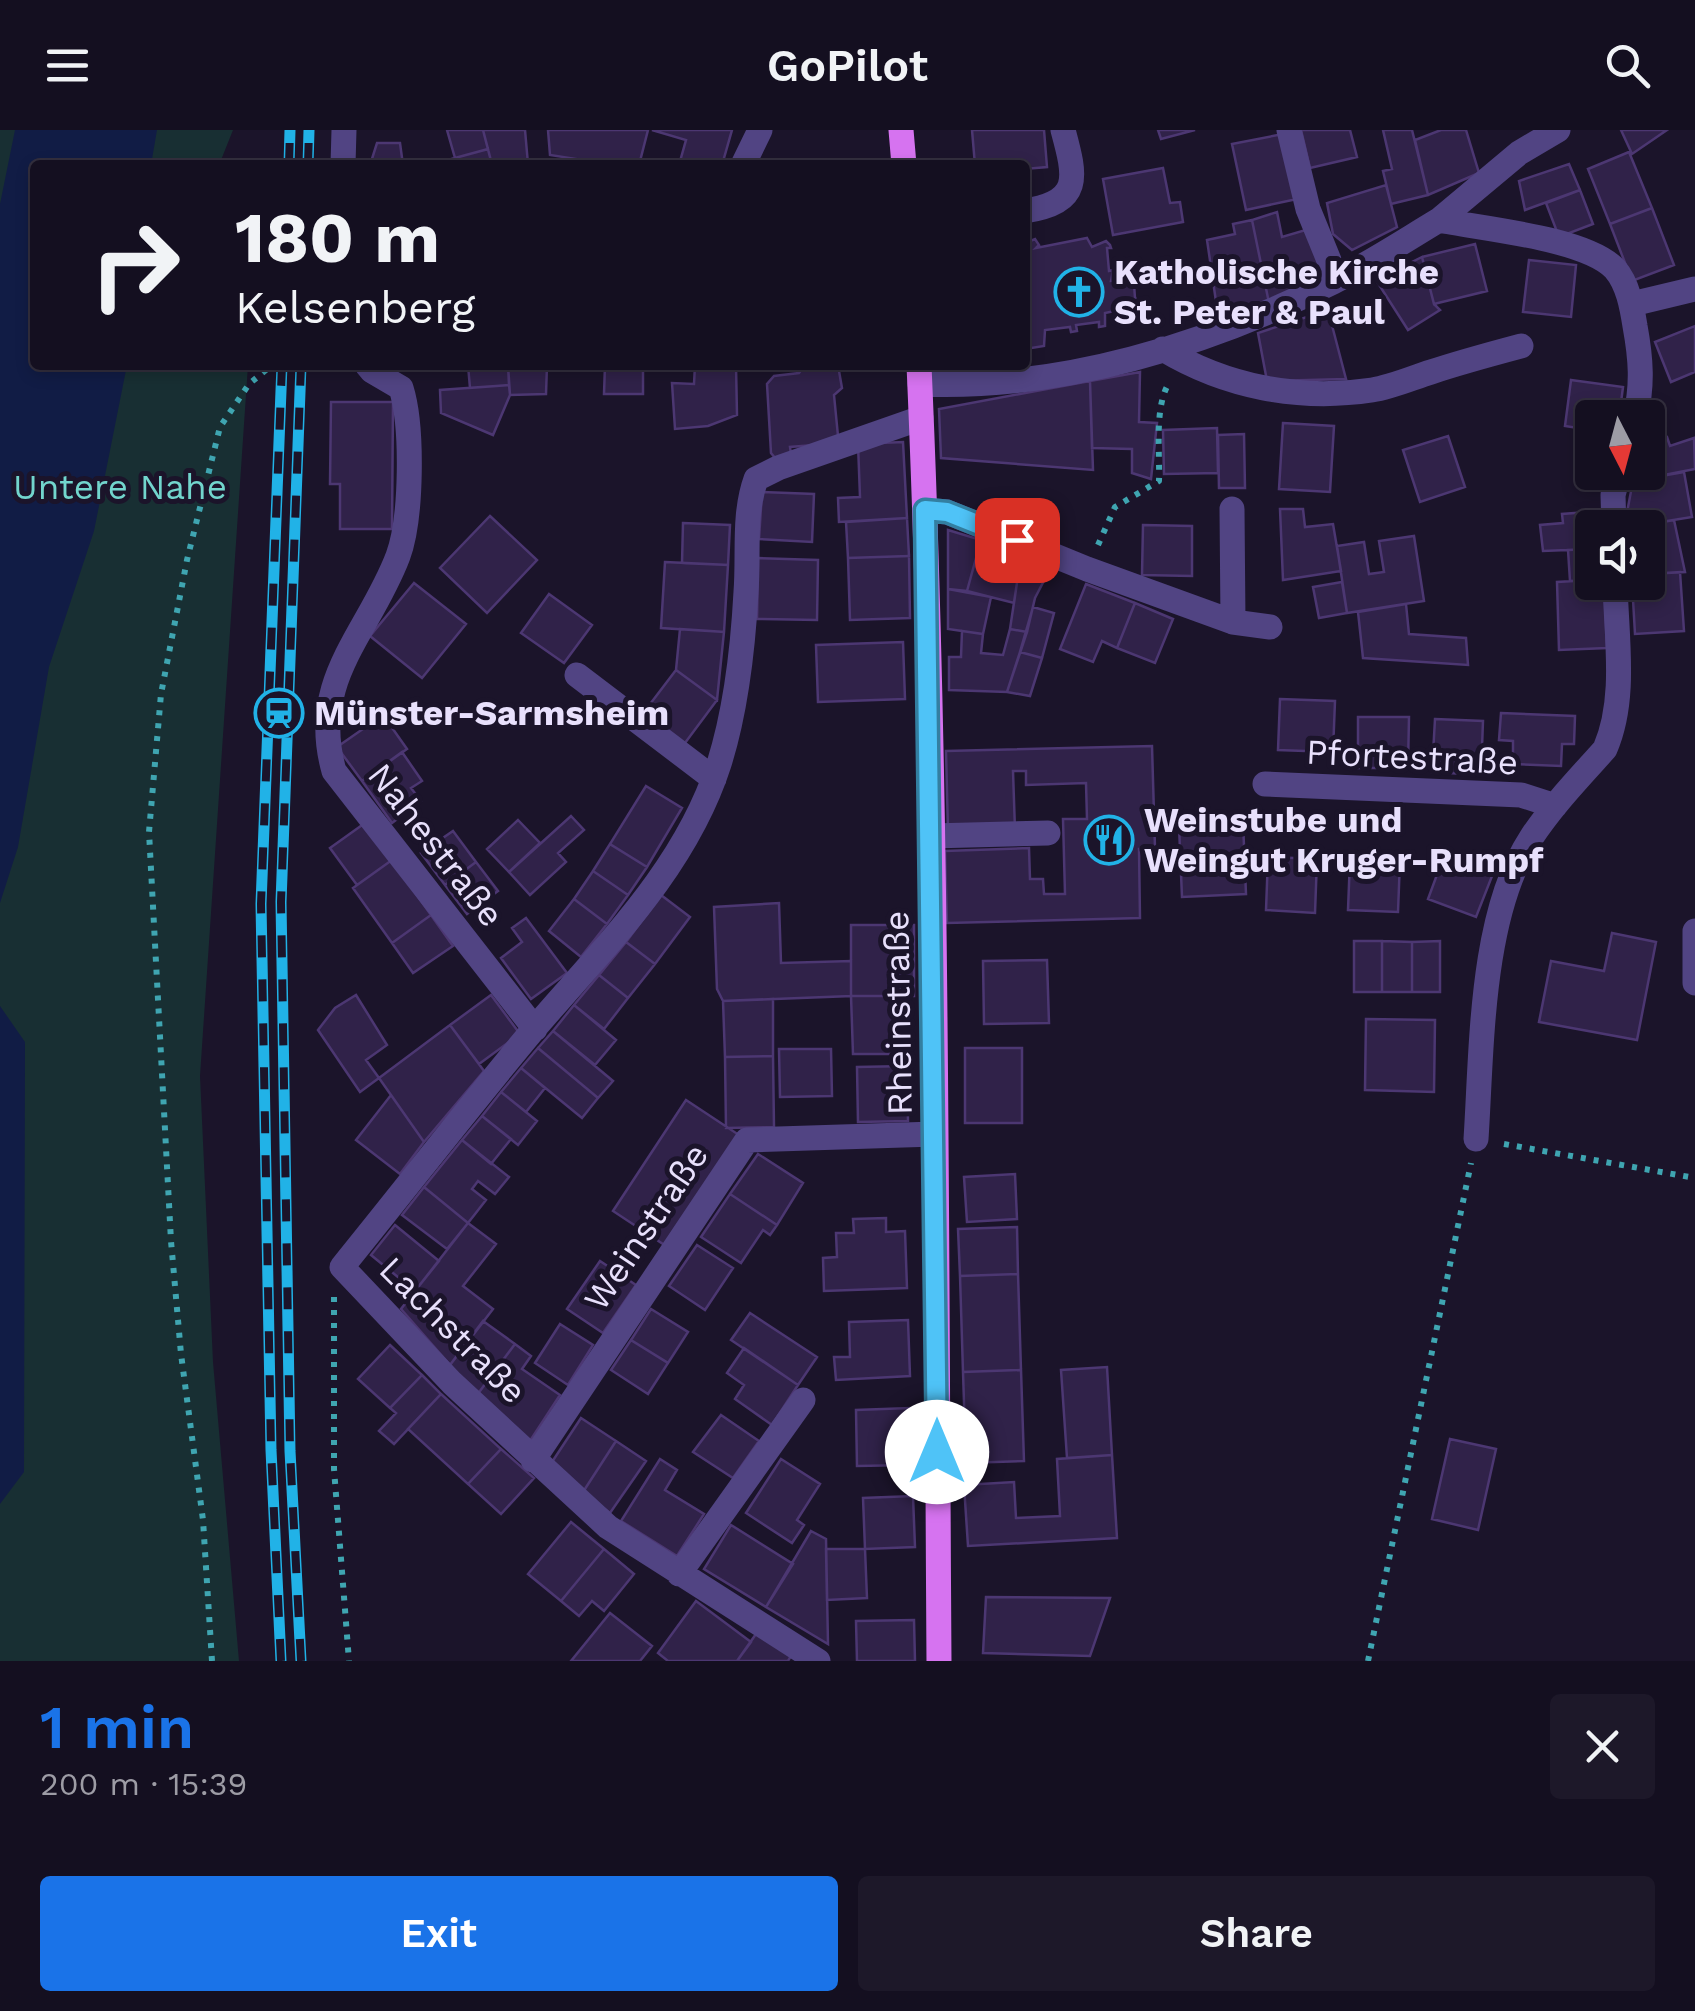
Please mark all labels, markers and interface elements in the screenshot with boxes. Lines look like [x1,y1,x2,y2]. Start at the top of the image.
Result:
icon: menu [40,38,95,93]
icon: search [1600,38,1655,93]
text: GoPilot [767,39,928,92]
text: 180 m [235,197,440,279]
icon: right [70,200,200,330]
place label: Katholische Kirche St. Peter & Paul [1114,251,1439,333]
church icon: Katholische Kirche St. Peter & Paul [1053,266,1105,318]
text: Kelsenberg [235,281,475,334]
north arrow [1575,400,1665,490]
map controls [1575,400,1665,600]
park label: Untere Nahe [13,466,227,508]
pin [975,498,1060,583]
button: sound [1575,510,1665,600]
icon: arrive [990,513,1045,568]
station icon: Münster-Sarmsheim [253,687,305,739]
place label: Münster-Sarmsheim [314,692,669,734]
street label: Pfortestraße [1305,730,1519,784]
street label: Nahestraße [359,755,513,935]
place label: Weinstube und Weingut Kruger-Rumpf [1144,799,1544,881]
restaurant icon: Weinstube und Weingut Kruger-Rumpf [1083,814,1135,866]
street label: Rheinstraße [875,910,921,1116]
street label: Weinstraße [575,1136,717,1318]
street label: Lachstraße [371,1248,535,1412]
position arrow [885,1400,989,1504]
text: 1 min [40,1692,194,1763]
button: close [1550,1694,1655,1799]
text: 200 m · 15:39 [40,1765,247,1803]
button: Exit [40,1876,838,1991]
button: Share [858,1876,1655,1991]

